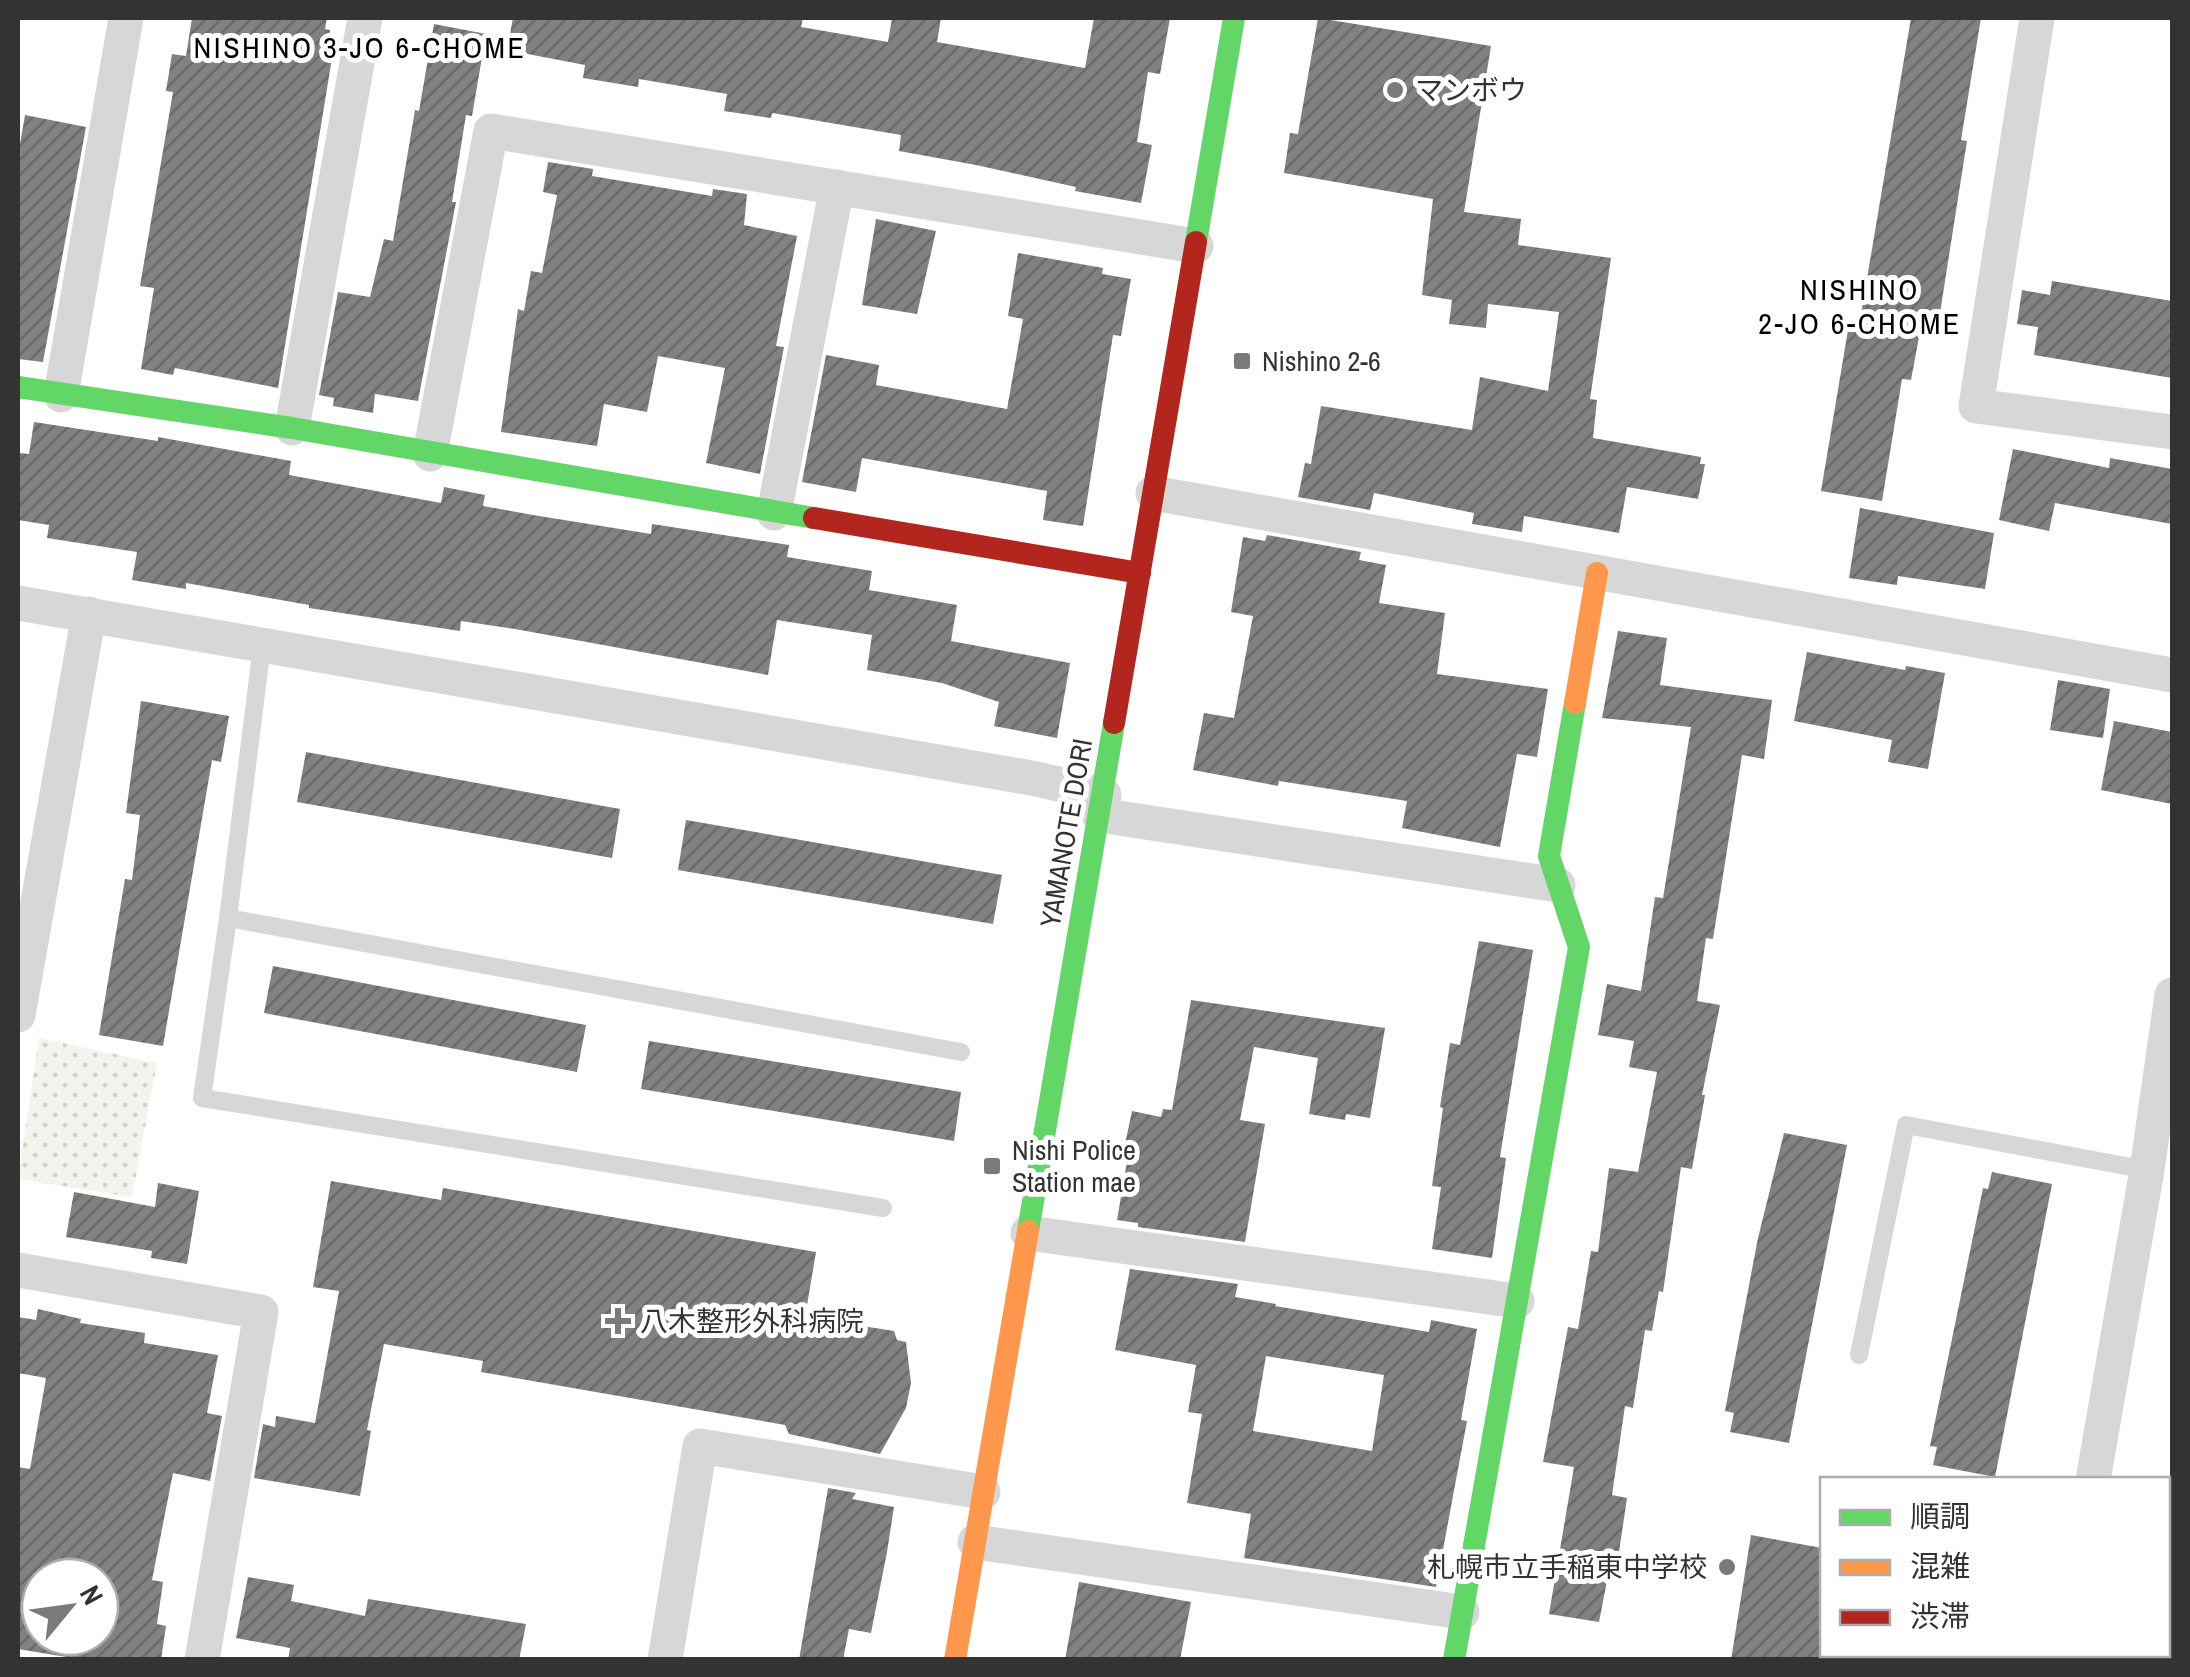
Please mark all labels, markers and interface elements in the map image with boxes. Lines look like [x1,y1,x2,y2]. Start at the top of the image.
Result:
district label: NISHINO 3-JO 6-CHOME [194,27,526,67]
place label: マンボウ [1415,71,1527,109]
marker: マンボウ [1384,79,1406,101]
district label: NISHINO 2-JO 6-CHOME [1758,269,1962,343]
place label: Nishino 2-6 [1262,342,1381,380]
marker: Nishino 2-6 [1231,350,1253,372]
street label: YAMANOTE DORI [1031,736,1101,930]
place label: Nishi Police Station mae [1012,1131,1136,1201]
marker: Nishi Police Station mae [981,1155,1003,1177]
place label: 八木整形外科病院 [640,1302,864,1340]
marker: 八木整形外科病院 [605,1308,631,1334]
legend [1820,1477,2170,1657]
text: 順調 [1910,1496,1970,1536]
text: 混雑 [1910,1546,1970,1586]
place label: 札幌市立手稲東中学校 [1427,1548,1707,1586]
marker: 札幌市立手稲東中学校 [1716,1556,1738,1578]
north arrow [20,1557,120,1657]
text: N [71,1578,113,1611]
text: 渋滞 [1910,1596,1970,1636]

